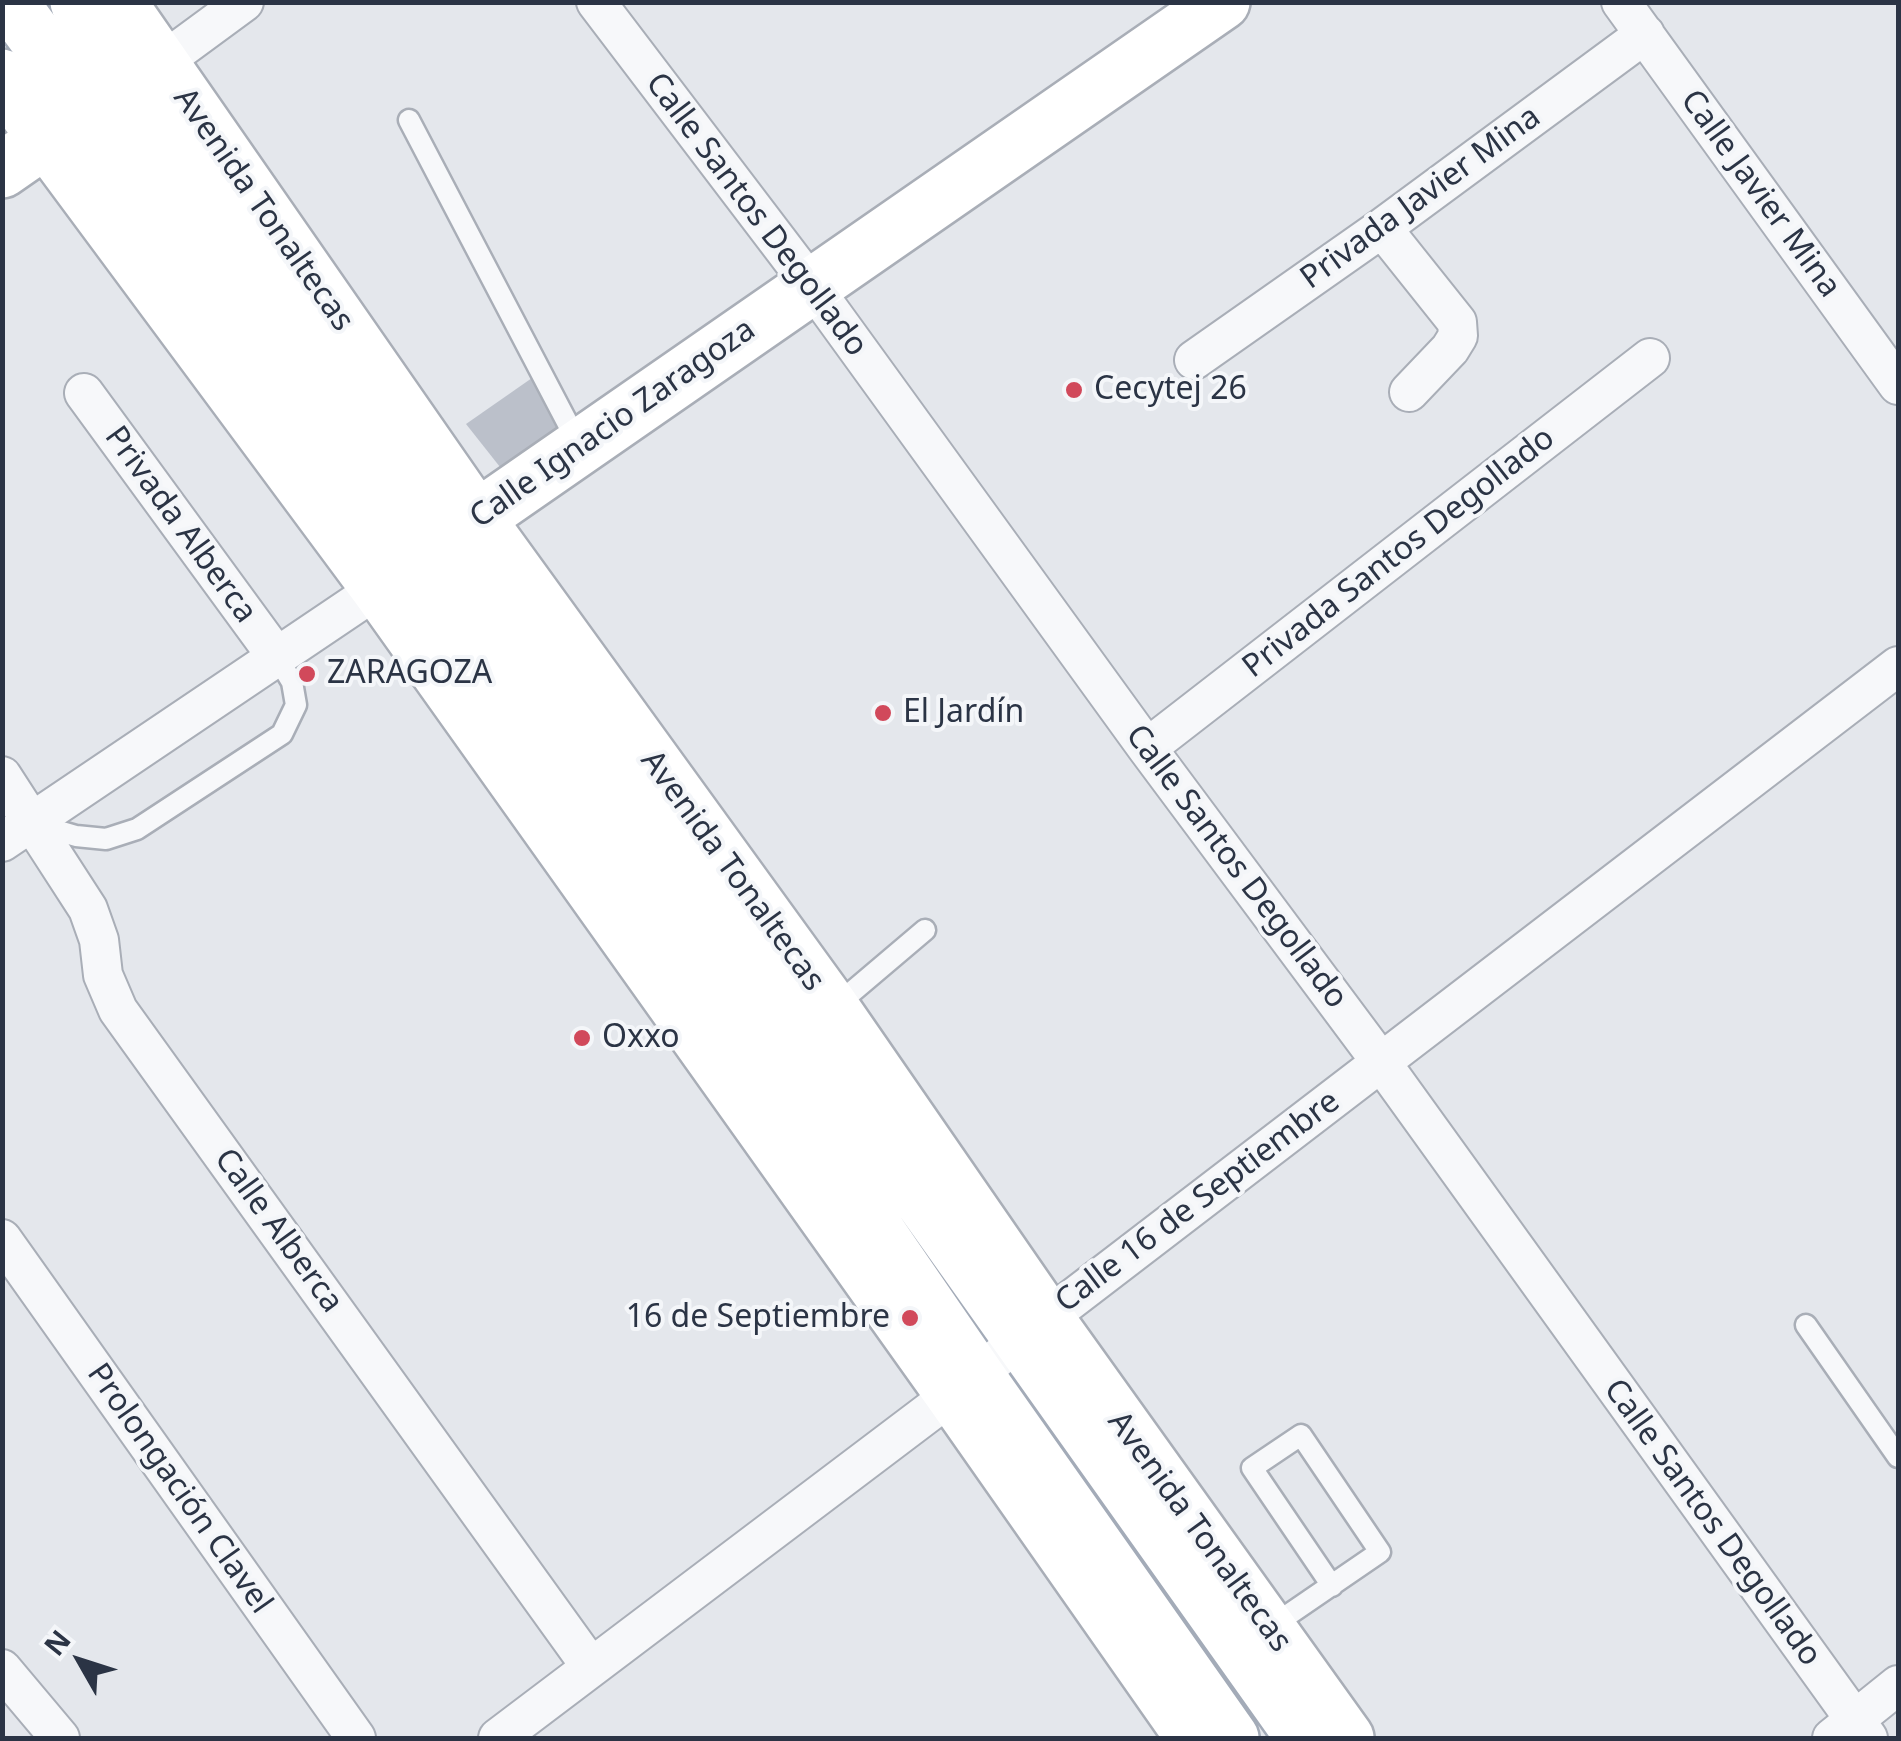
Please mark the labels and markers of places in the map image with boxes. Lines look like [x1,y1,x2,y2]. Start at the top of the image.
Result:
place label: Cecytej 26 [1094,371,1247,409]
marker: Cecytej 26 [1063,379,1085,401]
place label: ZARAGOZA [327,655,492,693]
marker: ZARAGOZA [296,663,318,685]
place label: El Jardín [903,694,1024,732]
marker: El Jardín [872,702,894,724]
place label: Oxxo [602,1019,680,1057]
marker: Oxxo [571,1027,593,1049]
place label: 16 de Septiembre [626,1299,890,1337]
marker: 16 de Septiembre [899,1307,921,1329]

